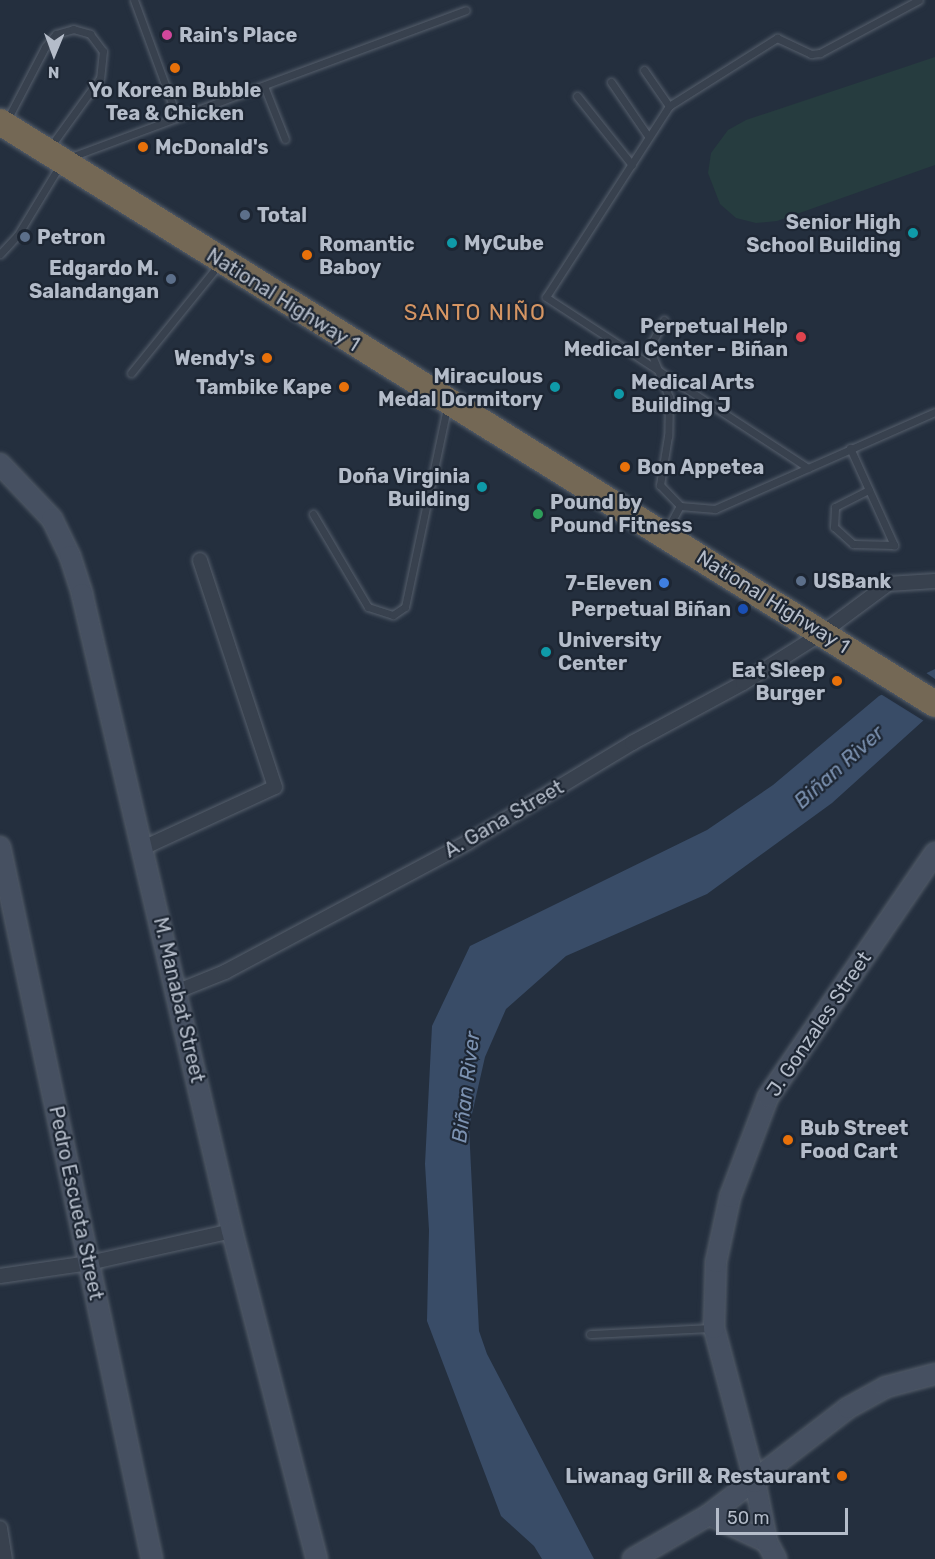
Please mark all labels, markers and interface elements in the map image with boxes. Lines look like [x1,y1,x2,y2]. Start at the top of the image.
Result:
place label: Rain's Place [179,23,297,47]
north arrow [24,24,84,84]
marker: Rain's Place [160,28,174,42]
marker: Yo Korean Bubble Tea & Chicken [168,61,182,75]
text: N [48,63,60,82]
place label: Yo Korean Bubble Tea & Chicken [89,78,261,125]
place label: McDonald's [155,135,268,159]
marker: McDonald's [136,140,150,154]
place label: Total [257,203,307,227]
marker: Total [238,208,252,222]
place label: Senior High School Building [746,210,901,257]
place label: Petron [37,225,106,249]
marker: Senior High School Building [906,226,920,240]
marker: Petron [18,230,32,244]
place label: MyCube [464,231,544,255]
place label: Romantic Baboy [319,232,415,279]
marker: MyCube [445,236,459,250]
street label: National Highway 1 [202,243,364,357]
marker: Romantic Baboy [300,248,314,262]
place label: Edgardo M. Salandangan [29,256,159,303]
marker: Edgardo M. Salandangan [164,272,178,286]
district label: SANTO NIÑO [404,300,546,326]
place label: Perpetual Help Medical Center - Biñan [563,314,788,361]
marker: Perpetual Help Medical Center - Biñan [792,328,810,346]
place label: Wendy's [174,346,255,370]
marker: Wendy's [260,351,274,365]
place label: Miraculous Medal Dormitory [378,364,543,411]
place label: Medical Arts Building J [631,371,755,418]
place label: Tambike Kape [196,375,332,399]
marker: Tambike Kape [337,380,351,394]
marker: Miraculous Medal Dormitory [548,380,562,394]
marker: Medical Arts Building J [612,387,626,401]
place label: Bon Appetea [637,455,765,479]
marker: Bon Appetea [618,460,632,474]
place label: Doña Virginia Building [337,464,470,511]
marker: Doña Virginia Building [475,480,489,494]
place label: Pound by Pound Fitness [550,490,692,537]
marker: Pound by Pound Fitness [531,507,545,521]
street label: National Highway 1 [692,545,854,659]
place label: USBank [813,569,891,593]
place label: 7-Eleven [565,571,652,595]
marker: USBank [794,574,808,588]
marker: 7-Eleven [657,576,671,590]
place label: Perpetual Biñan [571,597,731,621]
marker: Perpetual Biñan [736,602,750,616]
place label: University Center [558,628,662,675]
marker: University Center [539,645,553,659]
place label: Eat Sleep Burger [732,658,825,705]
marker: Eat Sleep Burger [830,674,844,688]
water label: Biñan River [789,720,889,814]
street label: A. Gana Street [440,775,568,863]
street label: M. Manabat Street [148,915,210,1085]
street label: J. Gonzales Street [762,947,876,1101]
water label: Biñan River [447,1030,485,1144]
street label: Pedro Escueta Street [44,1104,108,1302]
place label: Bub Street Food Cart [800,1116,908,1163]
marker: Bub Street Food Cart [781,1133,795,1147]
place label: Liwanag Grill & Restaurant [565,1464,830,1488]
marker: Liwanag Grill & Restaurant [835,1469,849,1483]
scale bar [719,1496,851,1534]
text: 50 m [727,1507,770,1529]

